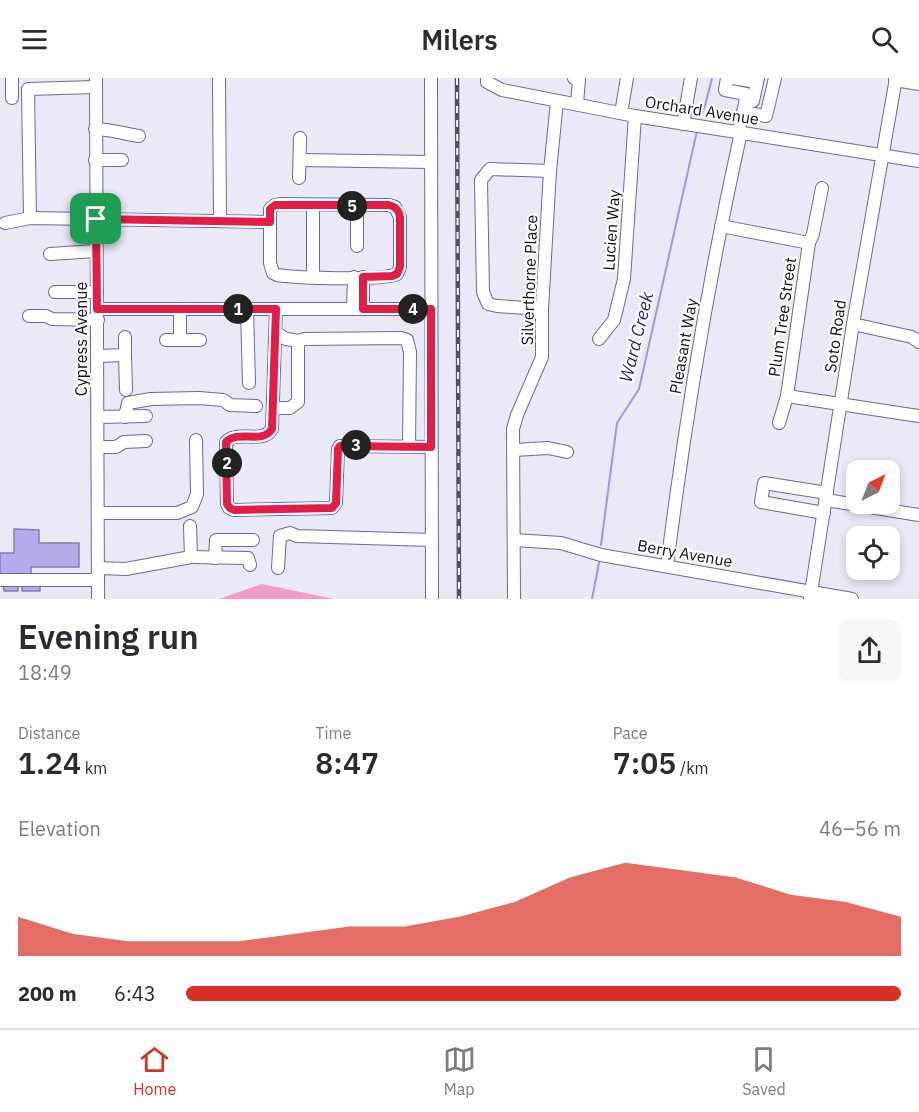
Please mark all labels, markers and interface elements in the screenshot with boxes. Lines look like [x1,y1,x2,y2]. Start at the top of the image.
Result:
text: Milers [421,22,498,57]
icon: menu [18,23,51,56]
icon: search [868,23,901,56]
street label: Orchard Avenue [644,91,761,129]
street label: Lucien Way [598,189,624,271]
pin: 5 [337,191,367,221]
pin [70,193,121,244]
text: 5 [347,196,357,216]
icon: arrive [79,202,112,235]
street label: Silverthorne Place [517,214,541,346]
street label: Plum Tree Street [764,256,800,378]
street label: Cypress Avenue [71,282,91,396]
water label: Ward Creek [614,289,658,384]
pin: 1 [223,294,253,324]
pin: 4 [398,294,428,324]
street label: Pleasant Way [665,297,701,395]
street label: Soto Road [820,298,850,374]
text: 1 [233,299,243,319]
text: 4 [408,299,418,319]
pin: 3 [341,430,371,460]
text: 3 [351,435,361,455]
pin: 2 [212,448,242,478]
text: 2 [222,453,232,473]
north arrow [846,460,900,514]
map controls [846,460,900,580]
button: locate [846,526,900,580]
street label: Berry Avenue [636,535,734,571]
text: Evening run [18,615,199,658]
button: share [838,619,901,682]
text: 18:49 [18,659,72,686]
text: Distance [18,723,80,743]
text: Time [315,723,351,743]
text: Pace [613,723,647,743]
text: 1.24 [18,743,81,782]
text: 8:47 [315,743,379,782]
text: 7:05 [613,743,676,782]
text: km [81,758,107,778]
text: /km [676,758,709,778]
text: Elevation [18,815,101,842]
text: 46–56 m [819,815,901,842]
text: 200 m [18,980,77,1007]
text: 6:43 [114,980,156,1007]
tab: Home [133,1043,176,1099]
tab: Map [443,1043,476,1099]
tab: Saved [742,1043,786,1099]

